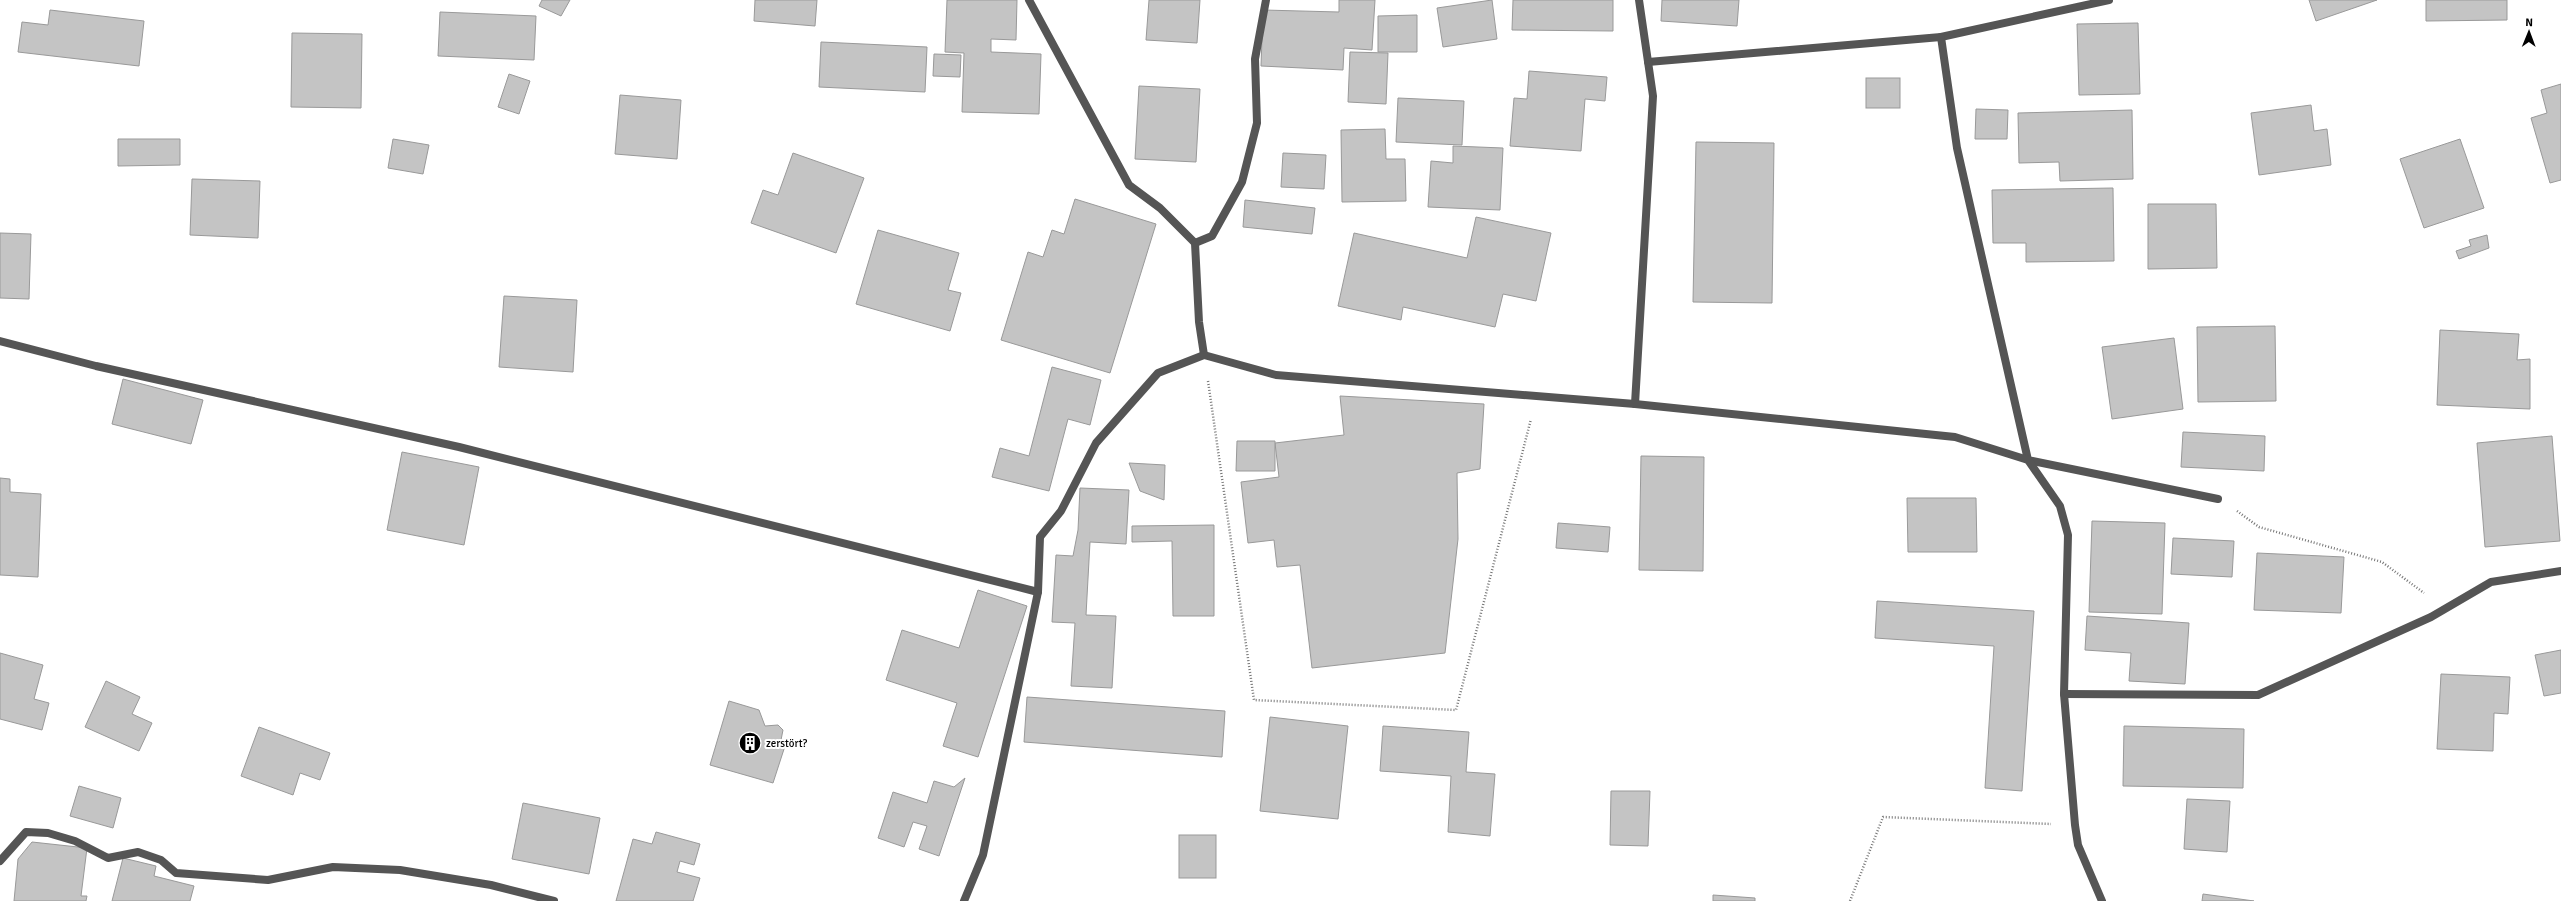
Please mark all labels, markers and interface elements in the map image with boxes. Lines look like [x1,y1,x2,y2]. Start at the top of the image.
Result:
north arrow [2509,12,2549,52]
text: N [2525,16,2533,29]
building icon: zerstört? [737,730,763,756]
place label: zerstört? [766,737,808,750]

